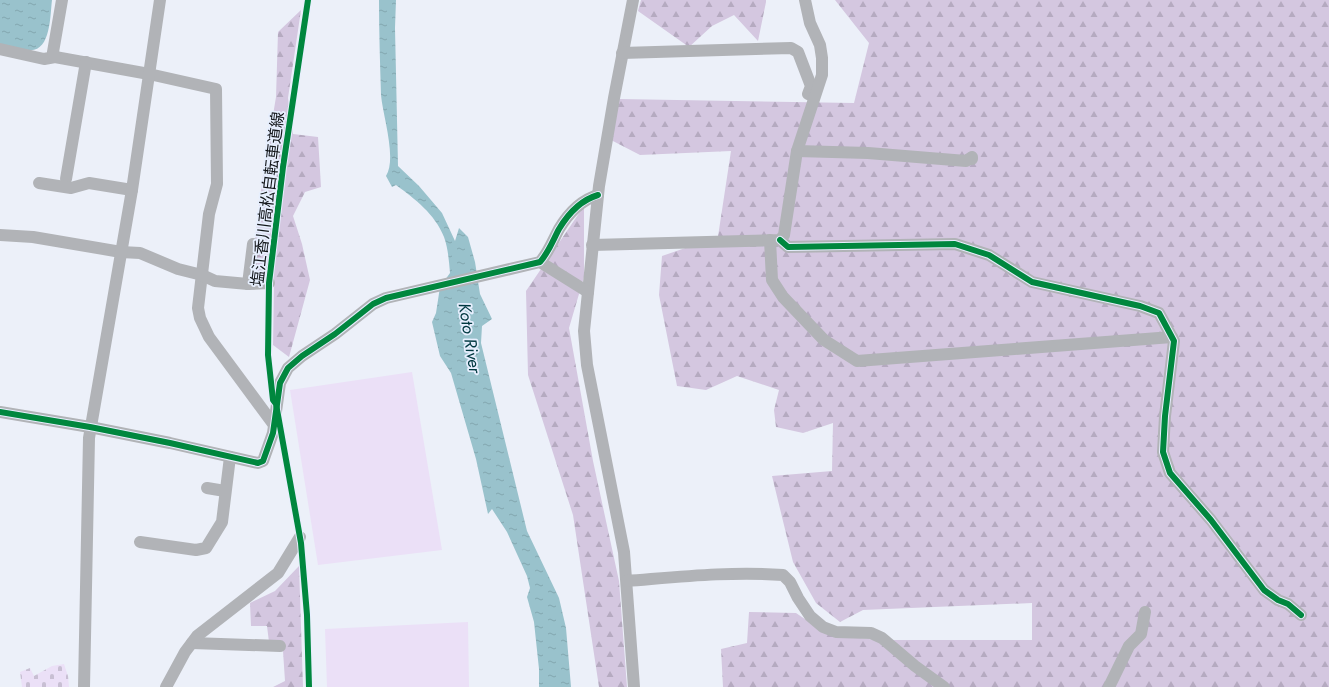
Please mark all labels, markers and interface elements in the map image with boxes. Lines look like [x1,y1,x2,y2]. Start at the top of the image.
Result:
street label: 塩江香川高松自転車道線 [245,110,290,288]
water label: Koto River [453,301,488,376]

